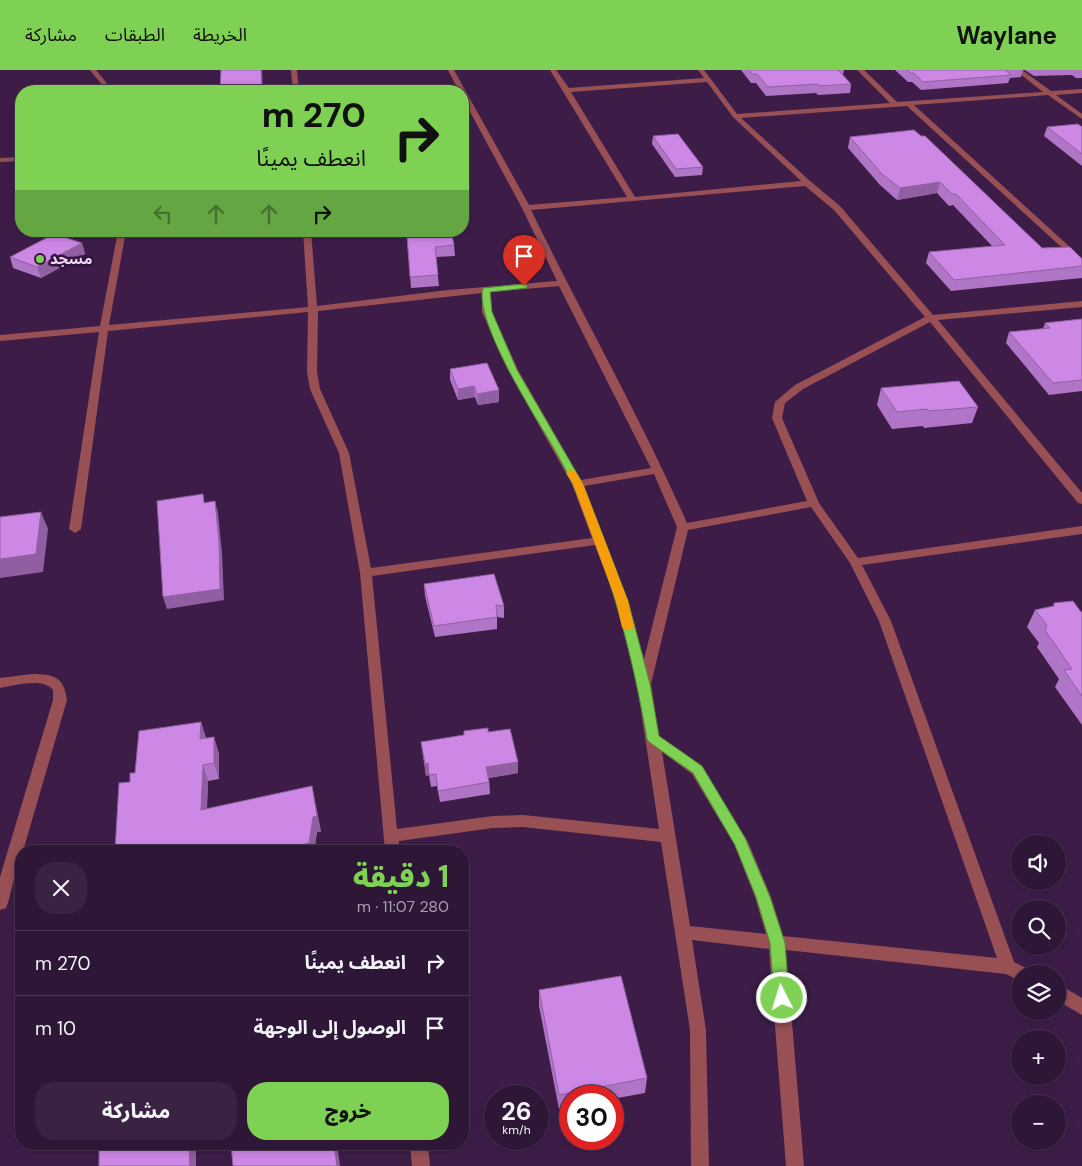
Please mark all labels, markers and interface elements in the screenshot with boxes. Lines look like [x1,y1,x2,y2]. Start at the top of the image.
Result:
text: Waylane [956,20,1057,51]
text: مشاركة [25,23,77,47]
text: الطبقات [105,23,165,47]
text: الخريطة [193,23,247,47]
text: 270 m [262,92,366,138]
icon: right [384,105,449,170]
text: انعطف يمينًا [256,144,366,173]
icon: left [149,200,177,228]
icon: ahead [202,200,230,228]
icon: ahead [255,200,283,228]
icon: right [308,200,336,228]
pin [503,235,545,286]
icon: arrive [510,242,538,270]
place label: مسجد [50,249,92,269]
marker: مسجد [34,253,46,265]
map controls [1011,835,1066,1150]
button: sound [1011,835,1066,890]
text: 1 دقيقة [353,857,449,896]
button: close [35,862,87,914]
text: 280 m · 11:07 [357,896,449,917]
button: search [1011,900,1066,955]
icon: right [421,949,449,977]
text: انعطف يمينًا [304,950,406,975]
text: 270 m [35,951,91,976]
button: layers [1011,965,1066,1020]
position arrow [755,971,807,1023]
icon: arrive [421,1014,449,1042]
text: الوصول إلى الوجهة [254,1015,406,1040]
text: 10 m [35,1016,76,1041]
button: + [1011,1030,1066,1085]
button: مشاركة [35,1082,237,1140]
button: خروج [247,1082,449,1140]
speed limit sign: 30 [559,1085,624,1150]
text: 26 [501,1095,532,1128]
button: − [1011,1095,1066,1150]
text: km/h [502,1122,531,1138]

